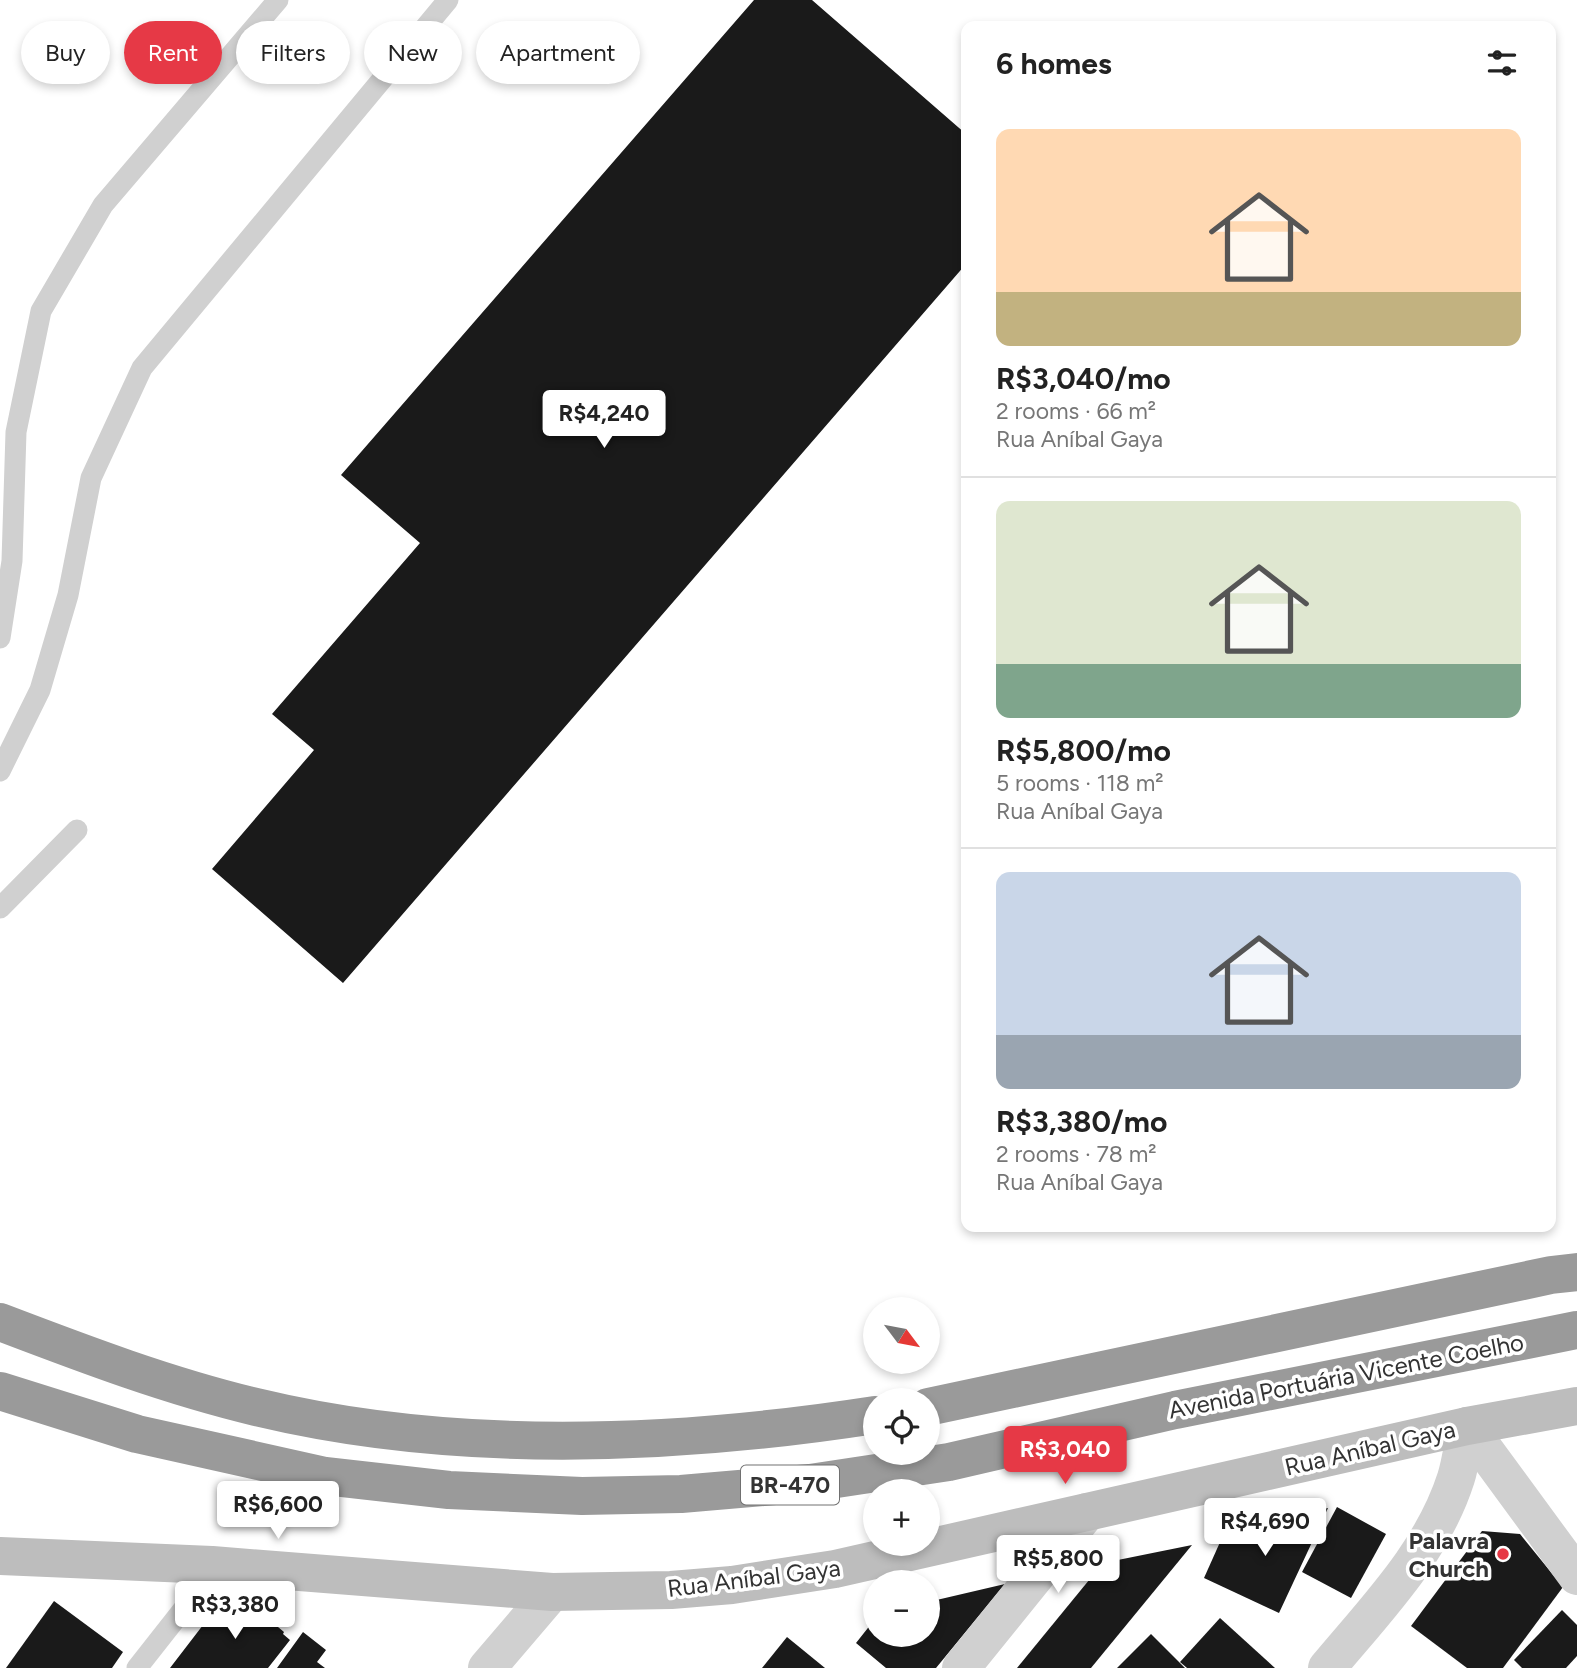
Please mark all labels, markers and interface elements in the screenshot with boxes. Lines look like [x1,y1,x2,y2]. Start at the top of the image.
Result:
chip: Buy [21,21,110,84]
chip: Rent [124,21,222,84]
chip: Filters [236,21,350,84]
chip: New [364,21,462,84]
chip: Apartment [476,21,640,84]
icon: filters [1483,44,1521,82]
text: 6 homes [996,45,1112,82]
icon: home [1196,174,1322,300]
text: R$3,040/mo [996,360,1171,397]
pin: R$4,240 [539,391,669,450]
text: 2 rooms · 66 m² [996,397,1156,425]
text: R$4,240 [559,399,649,427]
text: Rua Aníbal Gaya [996,425,1163,453]
icon: home [1196,546,1322,672]
text: R$5,800/mo [996,732,1171,769]
text: 5 rooms · 118 m² [996,769,1164,797]
text: Rua Aníbal Gaya [996,797,1163,825]
icon: home [1196,917,1322,1043]
text: R$3,380/mo [996,1103,1167,1140]
text: 2 rooms · 78 m² [996,1140,1157,1168]
text: Rua Aníbal Gaya [996,1168,1163,1196]
north arrow [863,1297,940,1374]
map controls [863,1297,940,1647]
street label: Avenida Portuária Vicente Coelho [1166,1327,1526,1425]
button: locate [863,1388,940,1465]
street label: Rua Aníbal Gaya [1282,1414,1458,1482]
pin: R$3,040 [1000,1426,1130,1486]
text: R$3,040 [1020,1435,1110,1463]
road number: BR-470 [741,1466,839,1504]
button: + [863,1479,940,1556]
pin: R$6,600 [213,1482,343,1541]
text: R$6,600 [233,1490,323,1518]
pin: R$4,690 [1200,1498,1330,1558]
text: R$4,690 [1220,1507,1310,1535]
place label: Palavra Church [1408,1526,1489,1583]
pin: R$5,800 [993,1536,1123,1595]
text: R$5,800 [1013,1544,1103,1572]
marker: Palavra Church [1495,1546,1511,1562]
street label: Rua Aníbal Gaya [666,1553,842,1603]
button: − [863,1570,940,1647]
pin: R$3,380 [170,1582,300,1641]
text: R$3,380 [191,1590,279,1618]

